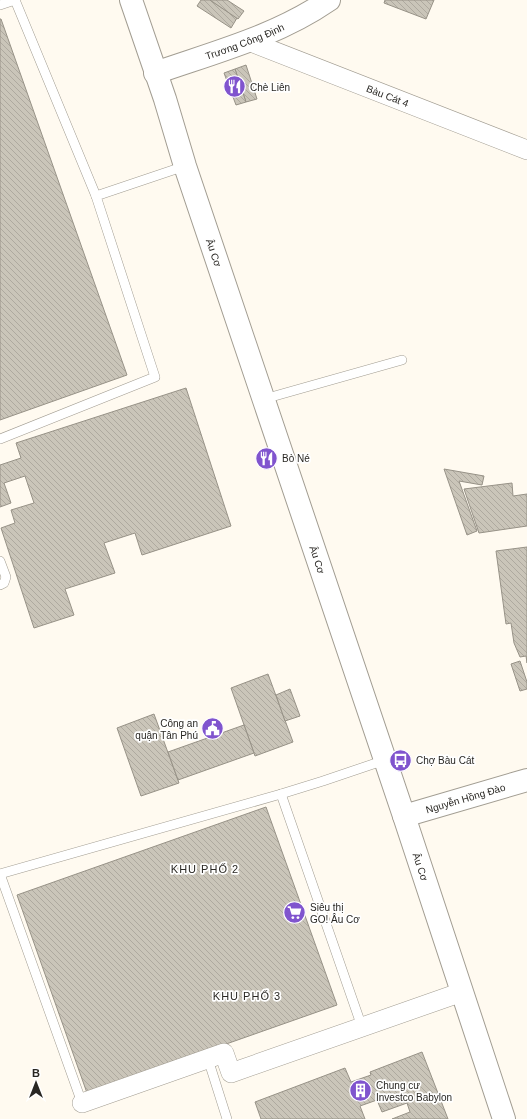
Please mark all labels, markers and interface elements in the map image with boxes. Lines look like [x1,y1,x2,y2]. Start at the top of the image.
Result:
street label: Trương Công Định [204,21,286,61]
restaurant icon: Chè Liên [222,74,248,100]
place label: Chè Liên [250,82,290,93]
street label: Bàu Cát 4 [365,82,411,109]
street label: Âu Cơ [204,237,224,268]
restaurant icon: Bò Né [254,445,280,471]
place label: Bò Né [282,453,310,464]
street label: Âu Cơ [308,544,328,575]
public building icon: Công an quận Tân Phú [200,716,226,742]
place label: Công an quận Tân Phú [135,718,198,741]
bus stop icon: Chợ Bàu Cát [388,747,414,773]
place label: Chợ Bàu Cát [416,755,474,766]
street label: Nguyễn Hồng Đào [424,781,507,815]
street label: Âu Cơ [411,851,431,883]
district label: KHU PHỐ 2 [171,862,239,875]
supermarket icon: Siêu thị GO! Âu Cơ [282,900,308,926]
place label: Siêu thị GO! Âu Cơ [310,902,360,925]
district label: KHU PHỐ 3 [213,989,281,1002]
north arrow [16,1063,56,1103]
text: B [32,1067,40,1079]
building icon: Chung cư Investco Babylon [347,1078,373,1104]
place label: Chung cư Investco Babylon [376,1080,452,1103]

